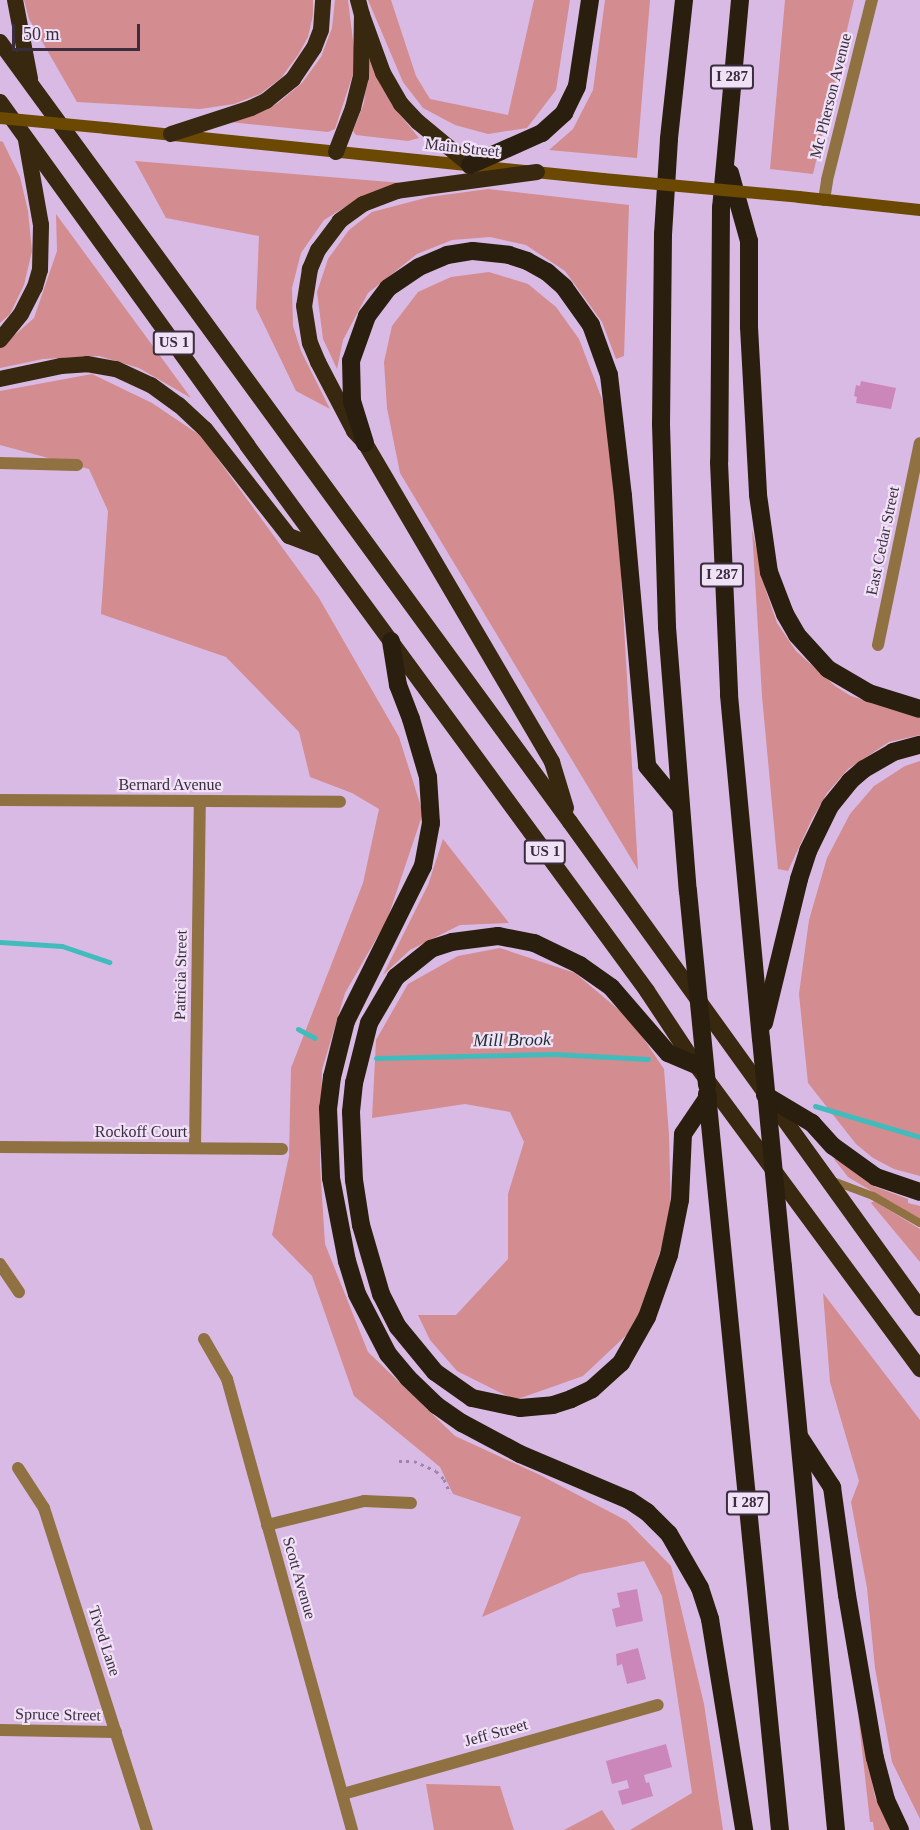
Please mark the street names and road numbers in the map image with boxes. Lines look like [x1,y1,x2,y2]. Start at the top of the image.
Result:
street label: Mc Pherson Avenue [806,31,856,161]
road number: I 287 [710,65,754,89]
street label: Main Street [424,135,500,161]
road number: US 1 [152,331,196,355]
street label: East Cedar Street [862,485,904,597]
road number: I 287 [700,563,744,587]
street label: Bernard Avenue [118,775,222,795]
road number: US 1 [522,840,568,864]
street label: Patricia Street [171,930,191,1020]
street label: Rockoff Court [95,1122,187,1142]
road number: I 287 [726,1491,771,1515]
street label: Scott Avenue [278,1534,320,1622]
street label: Tived Lane [84,1603,124,1679]
street label: Spruce Street [15,1705,101,1725]
street label: Jeff Street [462,1715,530,1751]

